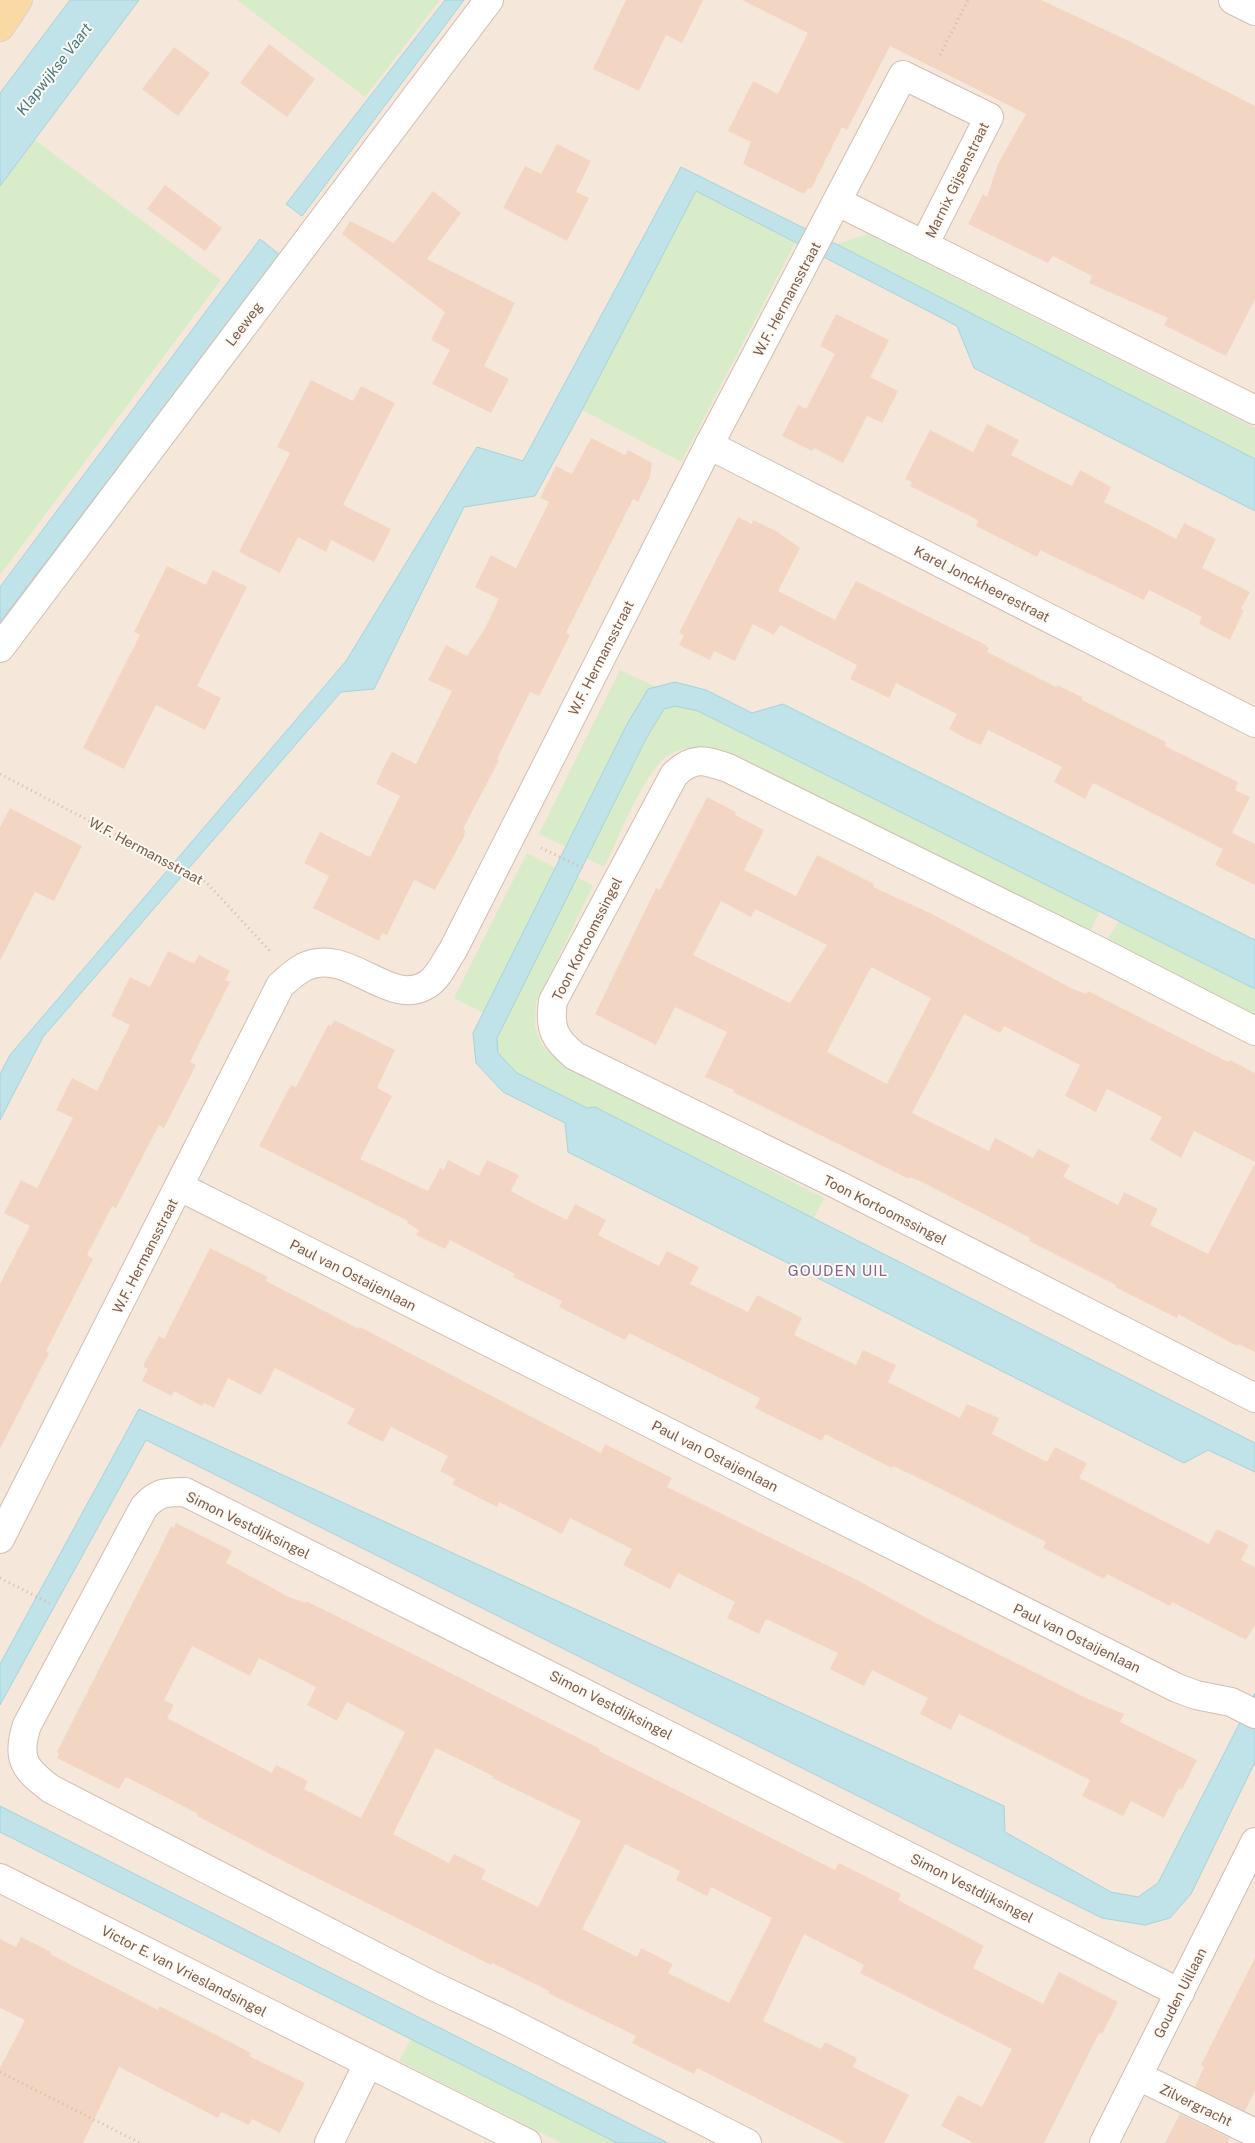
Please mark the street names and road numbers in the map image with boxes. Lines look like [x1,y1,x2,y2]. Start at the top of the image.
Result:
street label: Marnix Gijsenstraat [922,119,992,241]
street label: W.F. Hermansstraat [750,239,824,359]
street label: Leeweg [222,299,266,349]
street label: Karel Jonckheerestraat [911,543,1053,625]
street label: W.F. Hermansstraat [565,598,637,718]
street label: W.F. Hermansstraat [86,814,206,888]
street label: Toon Kortoomssingel [549,875,625,1003]
street label: Toon Kortoomssingel [821,1172,949,1248]
street label: W.F. Hermansstraat [109,1196,181,1316]
street label: Paul van Ostaijenlaan [287,1236,419,1314]
street label: Paul van Ostaijenlaan [649,1417,781,1495]
street label: Simon Vestdijksingel [184,1488,312,1562]
street label: Paul van Ostaijenlaan [1011,1600,1143,1676]
street label: Simon Vestdijksingel [547,1667,675,1743]
street label: Simon Vestdijksingel [908,1850,1036,1926]
street label: Victor E. van Vrieslandsingel [99,1922,269,2020]
street label: Gouden Uillaan [1150,1945,1210,2041]
street label: Zilvergracht [1157,2081,1235,2129]

